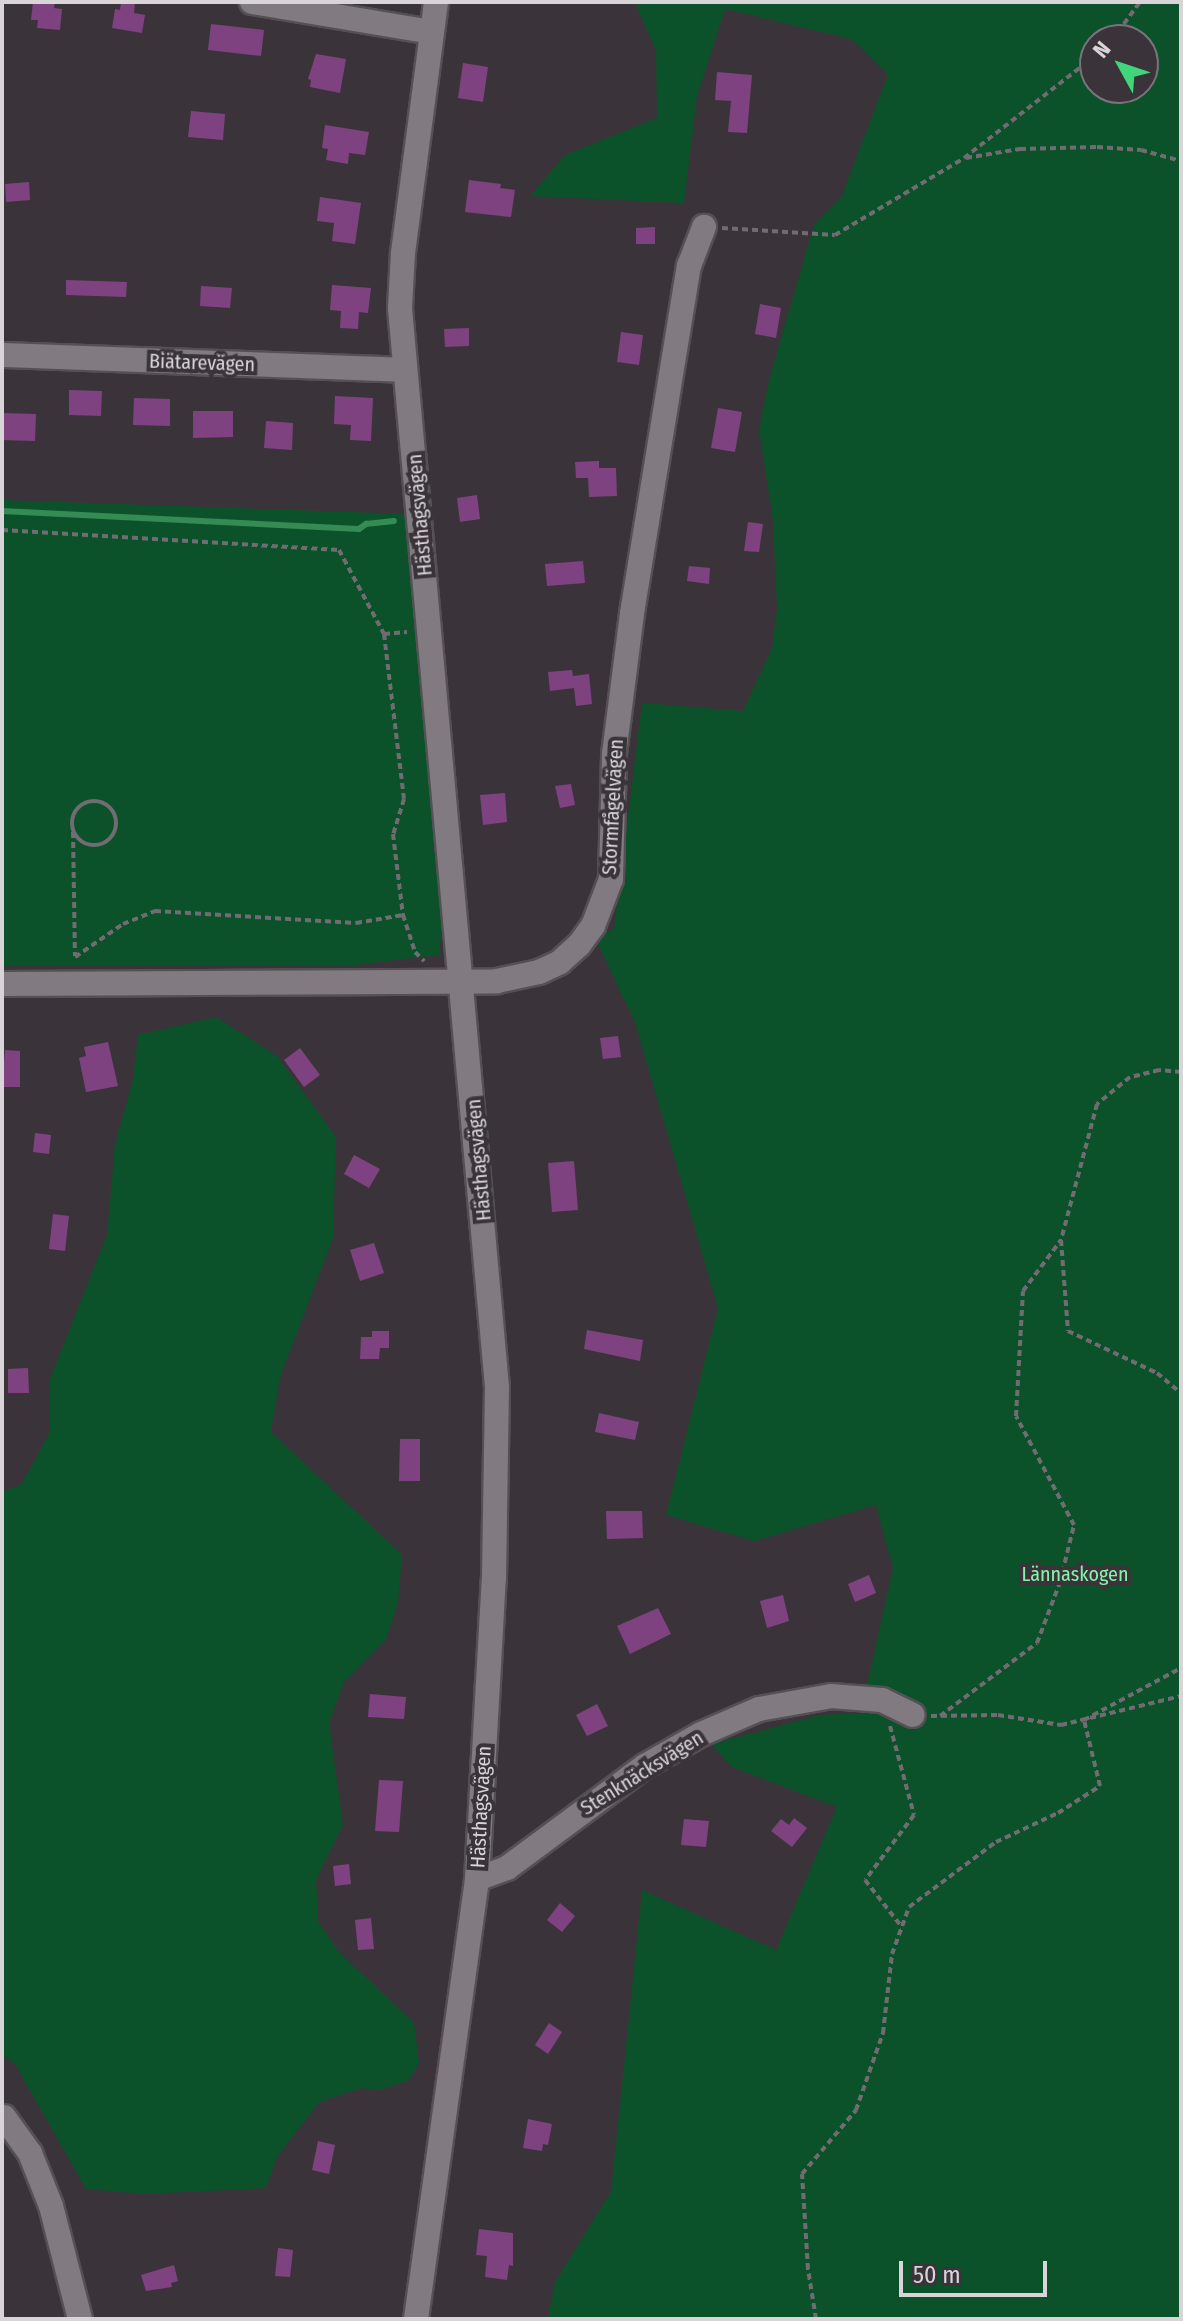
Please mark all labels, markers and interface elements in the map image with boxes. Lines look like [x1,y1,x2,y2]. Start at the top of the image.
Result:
north arrow [1079,24,1159,104]
text: N [1087,36,1116,63]
street label: Biätarevägen [149,349,255,377]
street label: Hästhagsvägen [403,453,437,577]
street label: Stormfågelvägen [597,738,629,876]
street label: Hästhagsvägen [462,1098,496,1222]
park label: Lännaskogen [1022,1562,1128,1586]
street label: Stenknäcksvägen [576,1726,708,1820]
street label: Hästhagsvägen [466,1745,496,1869]
scale bar [903,2245,1051,2295]
text: 50 m [913,2261,961,2289]

